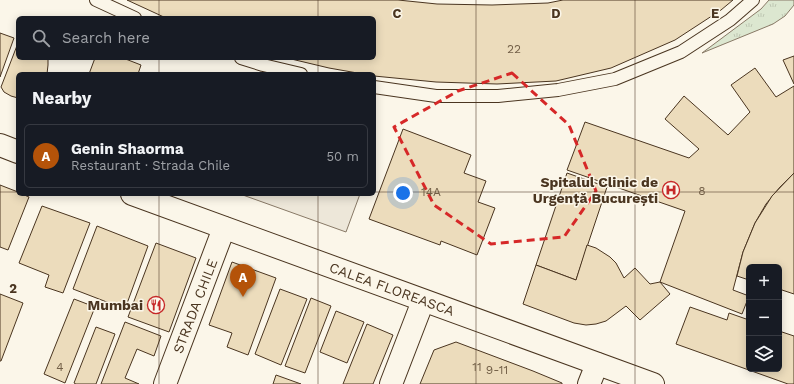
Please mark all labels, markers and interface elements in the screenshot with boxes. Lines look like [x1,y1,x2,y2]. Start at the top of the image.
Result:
text: C [393,6,402,21]
text: D [551,6,561,21]
text: E [711,6,719,21]
search box [16,16,376,60]
icon: search [30,27,52,49]
text: Search here [62,29,150,47]
house number: 22 [507,42,521,56]
text: Nearby [32,88,91,108]
text: Genin Shaorma [71,140,184,158]
text: A [42,149,50,164]
text: 50 m [327,149,359,164]
text: Restaurant · Strada Chile [71,158,230,173]
place label: Spitalul Clinic de Urgență București [533,174,658,206]
hospital icon: Spitalul Clinic de Urgență București [661,180,681,200]
your location [393,183,413,203]
house number: 8 [698,184,706,198]
house number: 14A [421,185,441,199]
street label: STRADA CHILE [170,256,220,356]
street label: CALEA FLOREASCA [327,259,457,319]
pin: A [230,264,256,297]
map controls [746,264,782,372]
button: + [746,264,782,300]
text: 2 [9,281,17,296]
restaurant icon: Mumbai [146,295,166,315]
place label: Mumbai [88,297,143,313]
button: − [746,300,782,336]
button: layers [746,336,782,372]
house number: 4 [56,360,64,374]
house number: 11 [472,360,482,374]
house number: 9-11 [486,363,508,377]

